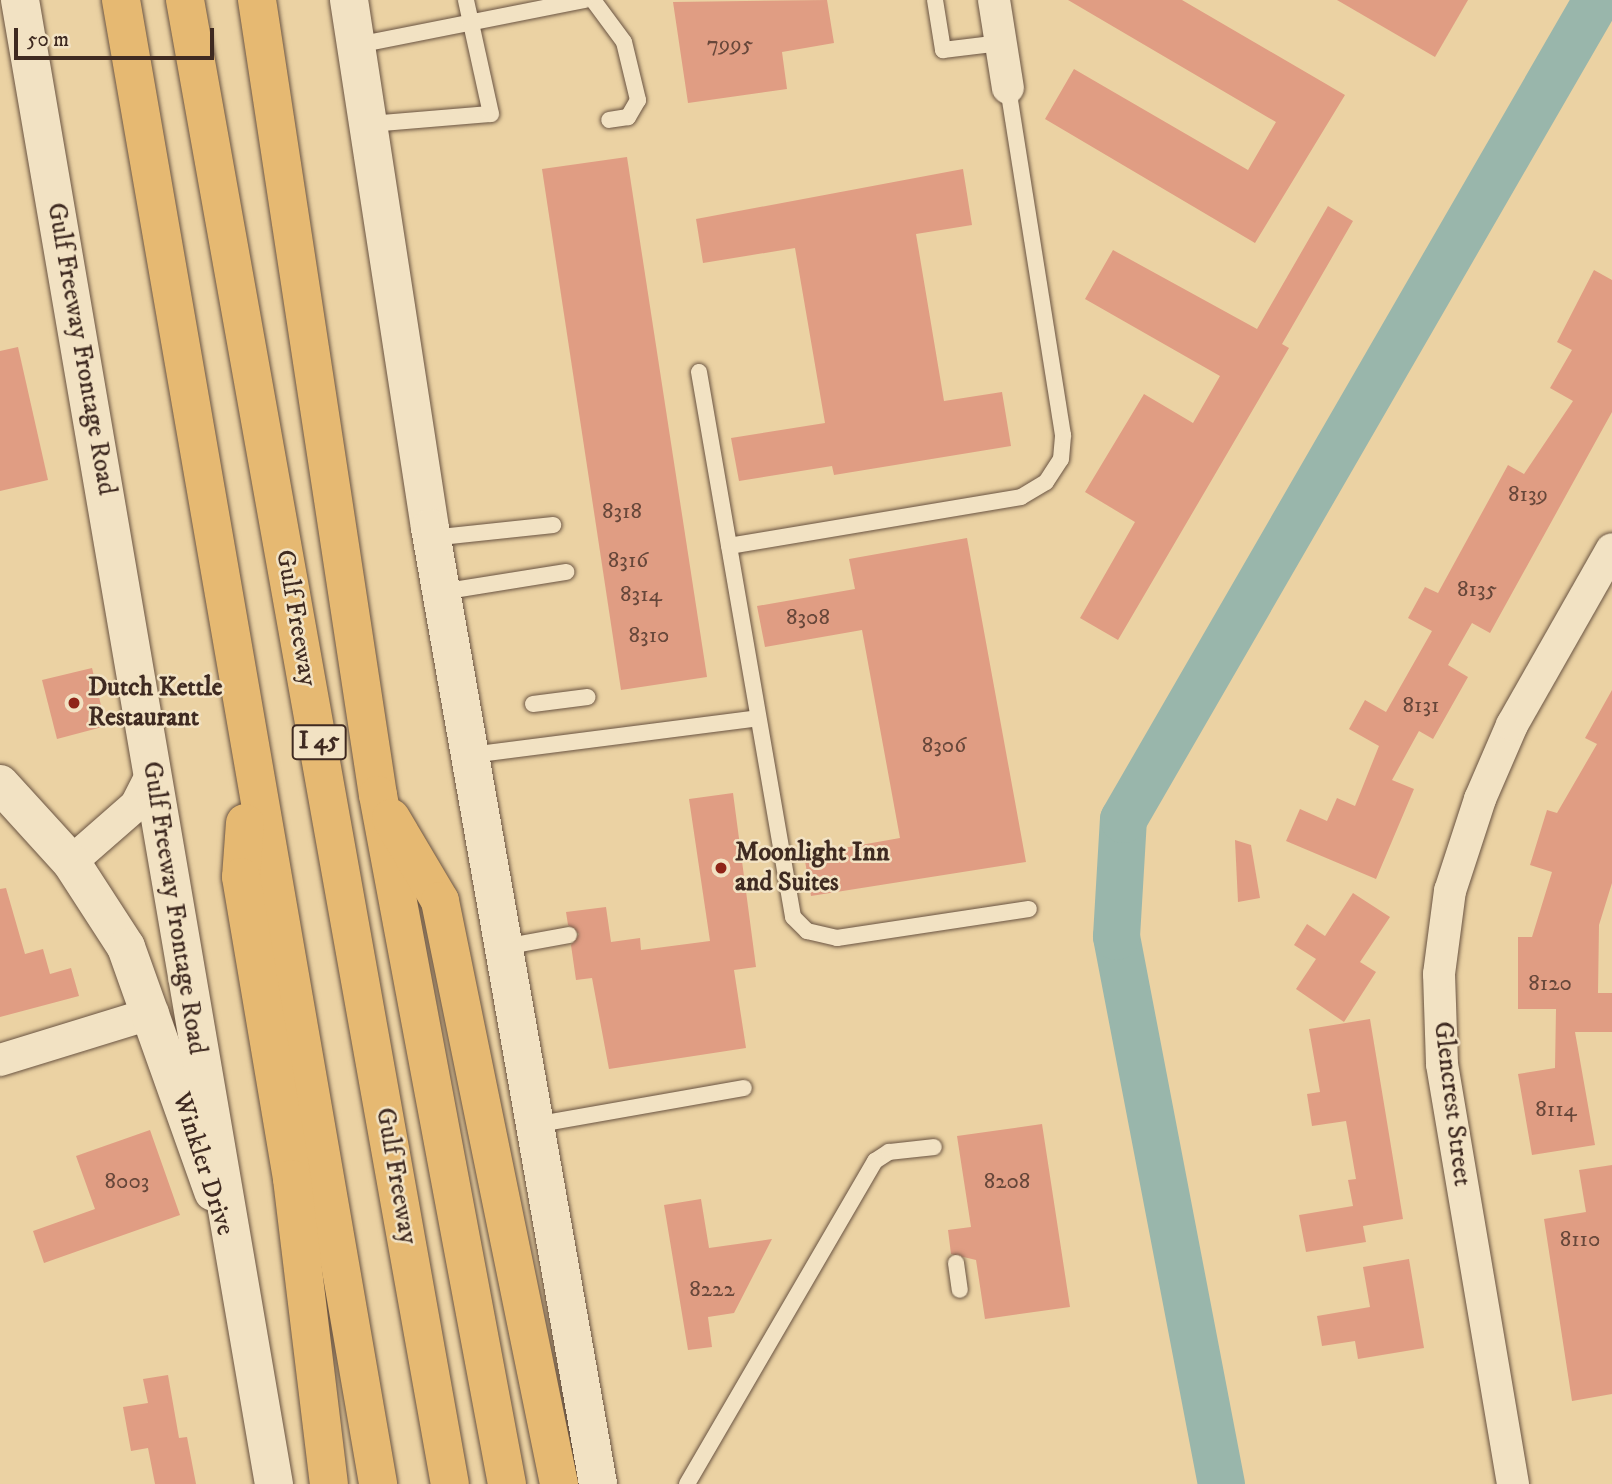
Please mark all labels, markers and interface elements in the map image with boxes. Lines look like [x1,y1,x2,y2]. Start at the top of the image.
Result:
scale bar [18,14,217,58]
text: 50 m [27,27,69,53]
house number: 7995 [707,31,753,59]
street label: Gulf Freeway Frontage Road [40,200,122,498]
house number: 8139 [1508,481,1548,509]
house number: 8318 [602,498,642,526]
street label: Gulf Freeway [269,547,323,689]
house number: 8316 [608,547,648,575]
house number: 8135 [1457,576,1497,604]
house number: 8314 [620,581,662,609]
house number: 8308 [786,604,830,632]
house number: 8310 [629,622,669,650]
place label: Dutch Kettle Restaurant [88,672,223,734]
house number: 8131 [1403,692,1439,720]
marker: Dutch Kettle Restaurant [66,695,82,711]
road number: I 45 [291,722,347,762]
house number: 8306 [922,732,966,760]
street label: Gulf Freeway Frontage Road [135,759,213,1057]
place label: Moonlight Inn and Suites [735,837,890,898]
marker: Moonlight Inn and Suites [713,860,729,876]
house number: 8120 [1528,970,1572,998]
street label: Glencrest Street [1426,1020,1478,1188]
street label: Winkler Drive [165,1089,241,1239]
house number: 8114 [1535,1096,1577,1124]
street label: Gulf Freeway [369,1105,423,1247]
house number: 8003 [105,1168,149,1196]
house number: 8208 [984,1168,1030,1196]
house number: 8110 [1560,1226,1600,1254]
house number: 8222 [689,1276,735,1304]

